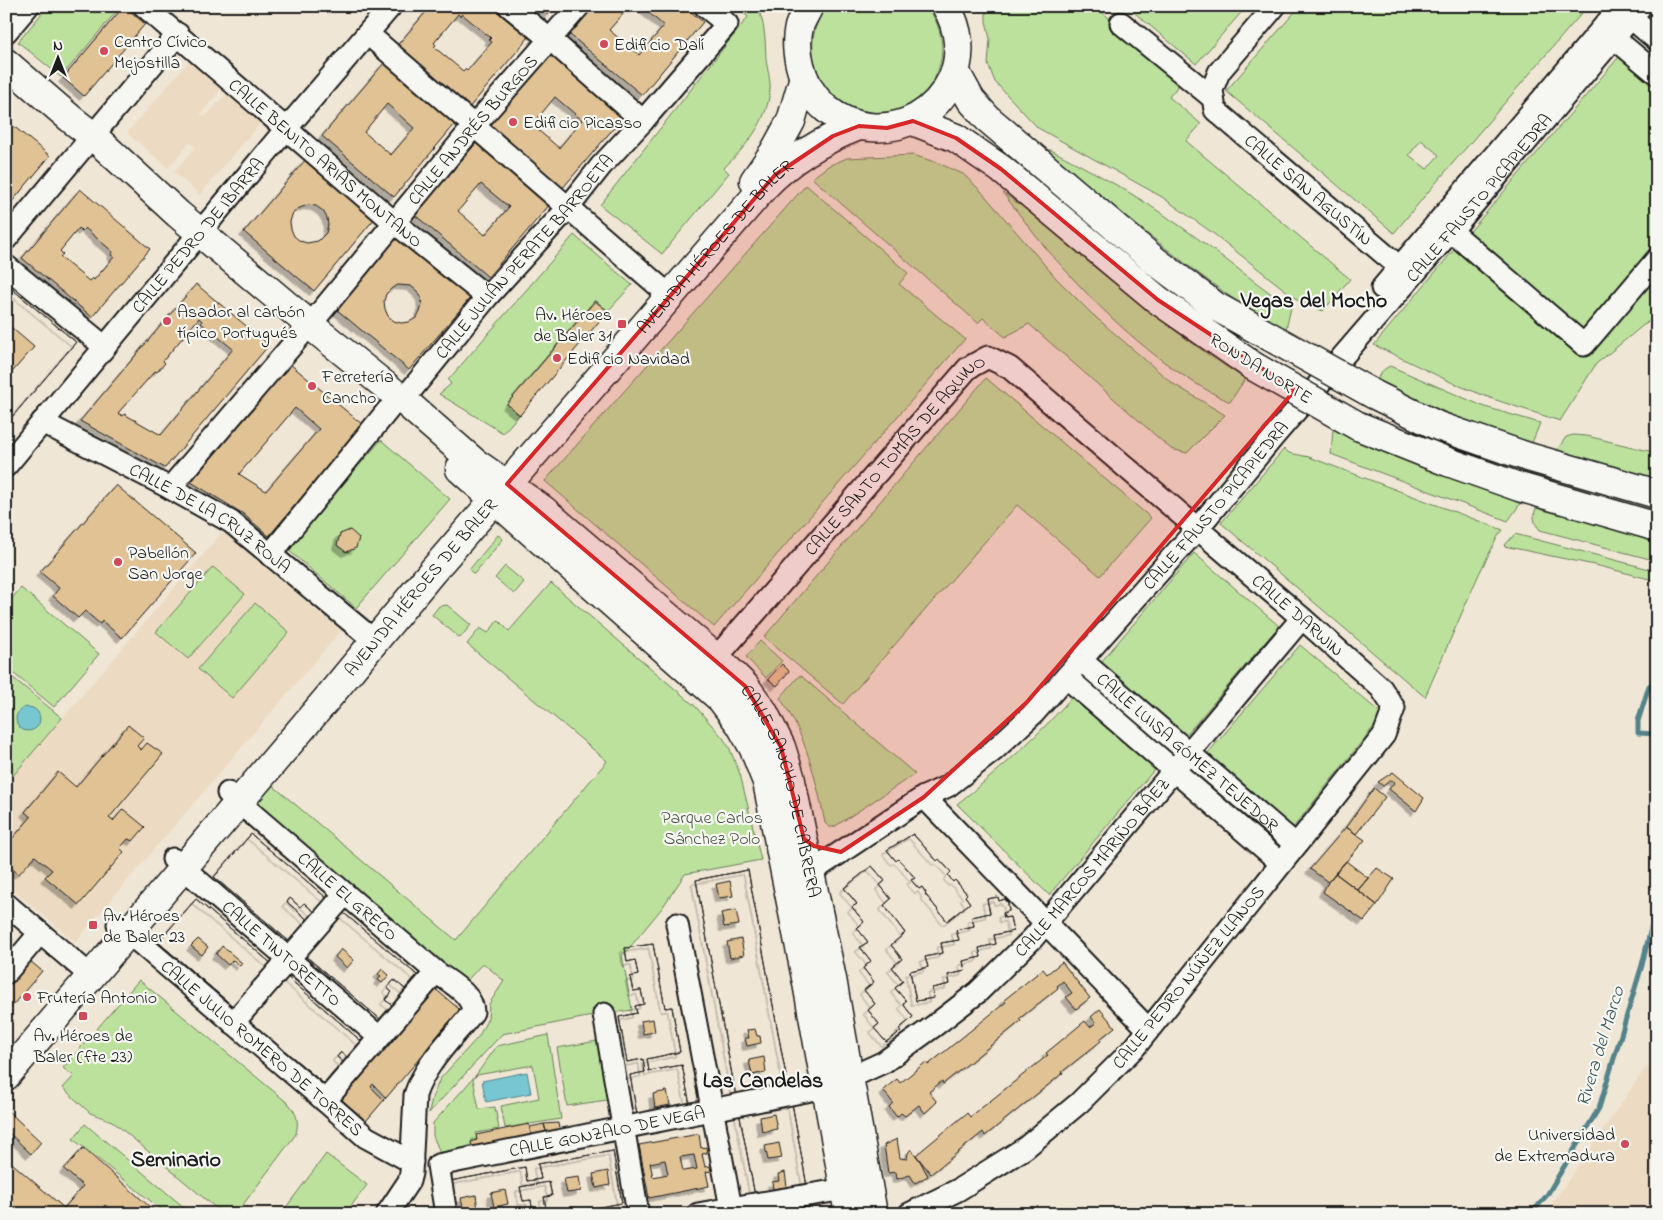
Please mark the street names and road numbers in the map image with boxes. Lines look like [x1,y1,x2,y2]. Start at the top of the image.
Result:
street label: CALLE ANDRÉS BURGOS [403,50,545,212]
street label: CALLE BENITO ARIAS MONTANO [222,73,427,255]
street label: CALLE FAUSTO PICAPIEDRA [1401,109,1560,289]
street label: CALLE SAN AGUSTÍN [1238,129,1377,253]
street label: CALLE JULIÁN PERATE BARROETA [430,149,621,366]
street label: CALLE PEDRO DE IBARRA [127,153,272,320]
street label: AVENIDA HÉROES DE BALER [632,155,800,341]
street label: RONDA NORTE [1203,328,1317,412]
street label: CALLE SANTO TOMÁS DE AQUINO [799,350,991,562]
street label: CALLE FAUSTO PICAPIEDRA [1138,416,1296,597]
street label: CALLE DE LA CRUZ ROJA [124,458,295,581]
street label: AVENIDA HÉROES DE BALER [340,494,505,683]
street label: CALLE DARWIN [1245,569,1348,664]
street label: CALLE LUISA GÓMEZ TEJEDOR [1090,668,1283,839]
street label: CALLE SANCHO DE CABRERA [733,680,826,900]
street label: CALLE MARCOS MARIÑO BÁEZ [1010,773,1177,964]
street label: CALLE EL GRECO [291,847,402,948]
street label: CALLE PEDRO NÚÑEZ LLANOS [1107,881,1272,1076]
street label: CALLE TINTORETTO [215,895,346,1014]
street label: CALLE JULIO ROMERO DE TORRES [154,955,368,1144]
street label: CALLE GONZALO DE VEGA [507,1101,708,1165]

